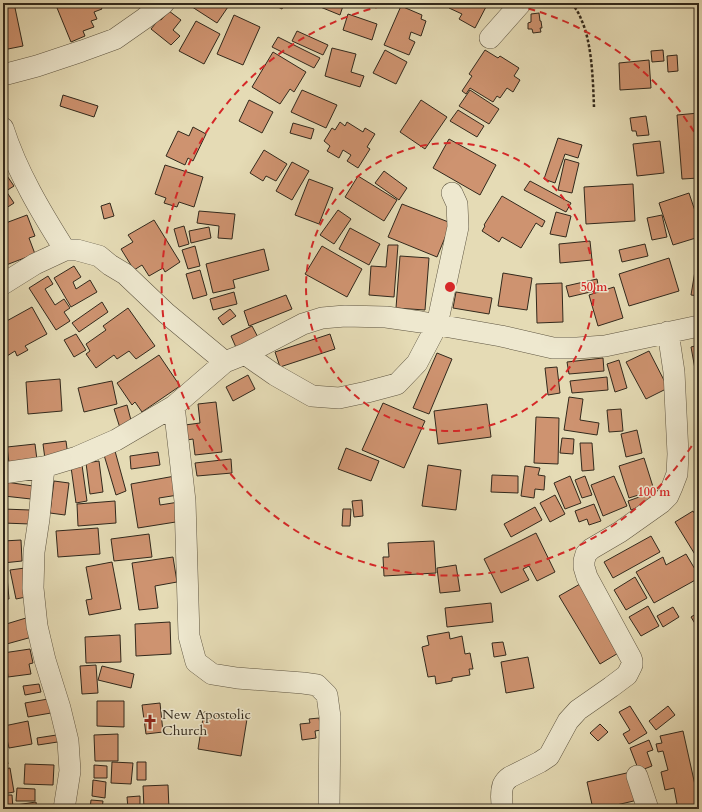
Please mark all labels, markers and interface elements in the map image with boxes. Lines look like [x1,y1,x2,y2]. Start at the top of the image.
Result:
text: 50 m [581,279,608,295]
centre of rings [443,280,457,294]
text: 100 m [638,484,671,500]
place label: New Apostolic Church [162,705,251,740]
church icon: New Apostolic Church [141,713,159,731]

